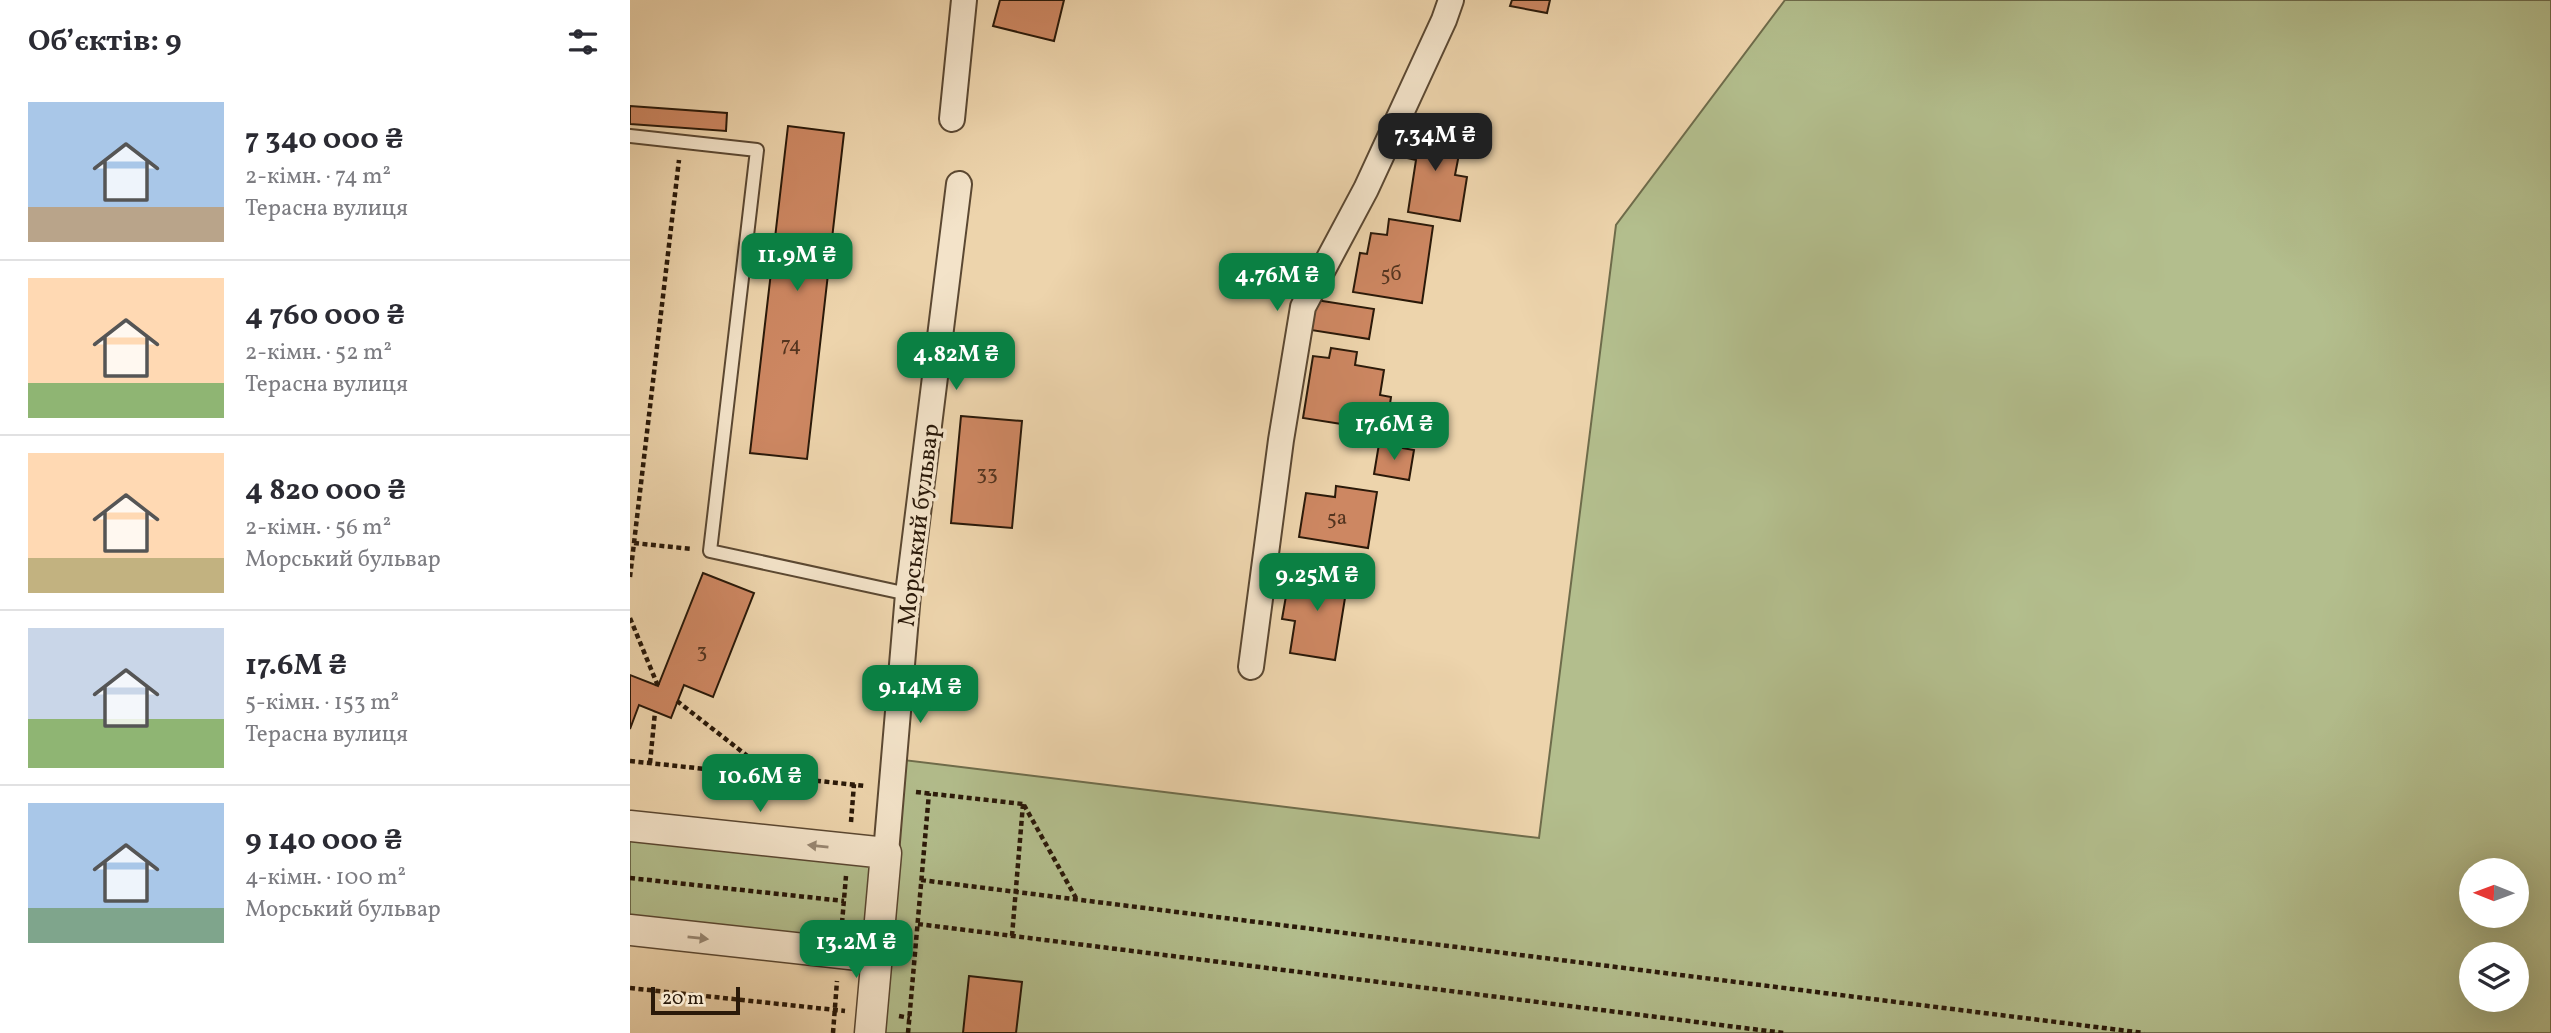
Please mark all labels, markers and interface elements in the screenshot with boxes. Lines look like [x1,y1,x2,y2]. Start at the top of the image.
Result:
text: Об’єктів: 9 [28,21,182,63]
icon: filters [564,23,602,61]
pin: 7.34M ₴ [1370,114,1500,173]
text: 7 340 000 ₴ [245,119,404,161]
text: 7.34M ₴ [1394,120,1476,152]
icon: home [84,130,168,214]
text: 2-кімн. · 74 m² [245,161,391,193]
text: Терасна вулиця [245,193,408,225]
pin: 11.9M ₴ [732,233,862,293]
text: 11.9M ₴ [758,240,836,272]
pin: 4.76M ₴ [1212,254,1342,313]
text: 4.76M ₴ [1235,260,1319,292]
house number: 5б [1380,260,1402,289]
text: 4 760 000 ₴ [245,295,405,337]
icon: home [84,306,168,390]
house number: 74 [781,331,801,360]
pin: 4.82M ₴ [891,332,1021,392]
text: 2-кімн. · 52 m² [245,337,392,369]
text: 4.82M ₴ [913,339,999,371]
text: Терасна вулиця [245,369,408,401]
pin: 17.6M ₴ [1329,402,1459,462]
text: 17.6M ₴ [1355,409,1433,441]
street label: Морський бульвар [891,422,949,629]
house number: 33 [976,459,998,488]
text: 4 820 000 ₴ [245,470,406,512]
icon: home [84,481,168,565]
house number: 5а [1327,504,1347,533]
text: 2-кімн. · 56 m² [245,512,391,544]
text: Морський бульвар [245,544,441,576]
pin: 9.25M ₴ [1252,554,1382,613]
text: 9.25M ₴ [1275,560,1359,592]
house number: 3 [697,637,707,666]
text: 17.6M ₴ [245,645,347,687]
icon: home [84,656,168,740]
pin: 9.14M ₴ [855,666,985,725]
text: 9.14M ₴ [878,672,962,704]
text: 5-кімн. · 153 m² [245,687,399,719]
text: Терасна вулиця [245,719,408,751]
pin: 10.6M ₴ [695,754,825,814]
text: 10.6M ₴ [718,761,802,793]
text: 9 140 000 ₴ [245,820,403,862]
icon: home [84,831,168,915]
one-way arrow [807,840,829,851]
north arrow [2459,858,2529,928]
map controls [2459,858,2529,1012]
text: 4-кімн. · 100 m² [245,862,406,894]
text: Морський бульвар [245,894,441,926]
pin: 13.2M ₴ [791,920,921,980]
text: 13.2M ₴ [816,927,896,959]
one-way arrow [687,932,709,943]
button: layers [2459,942,2529,1012]
scale bar [651,984,740,1016]
text: 20 m [662,986,704,1012]

